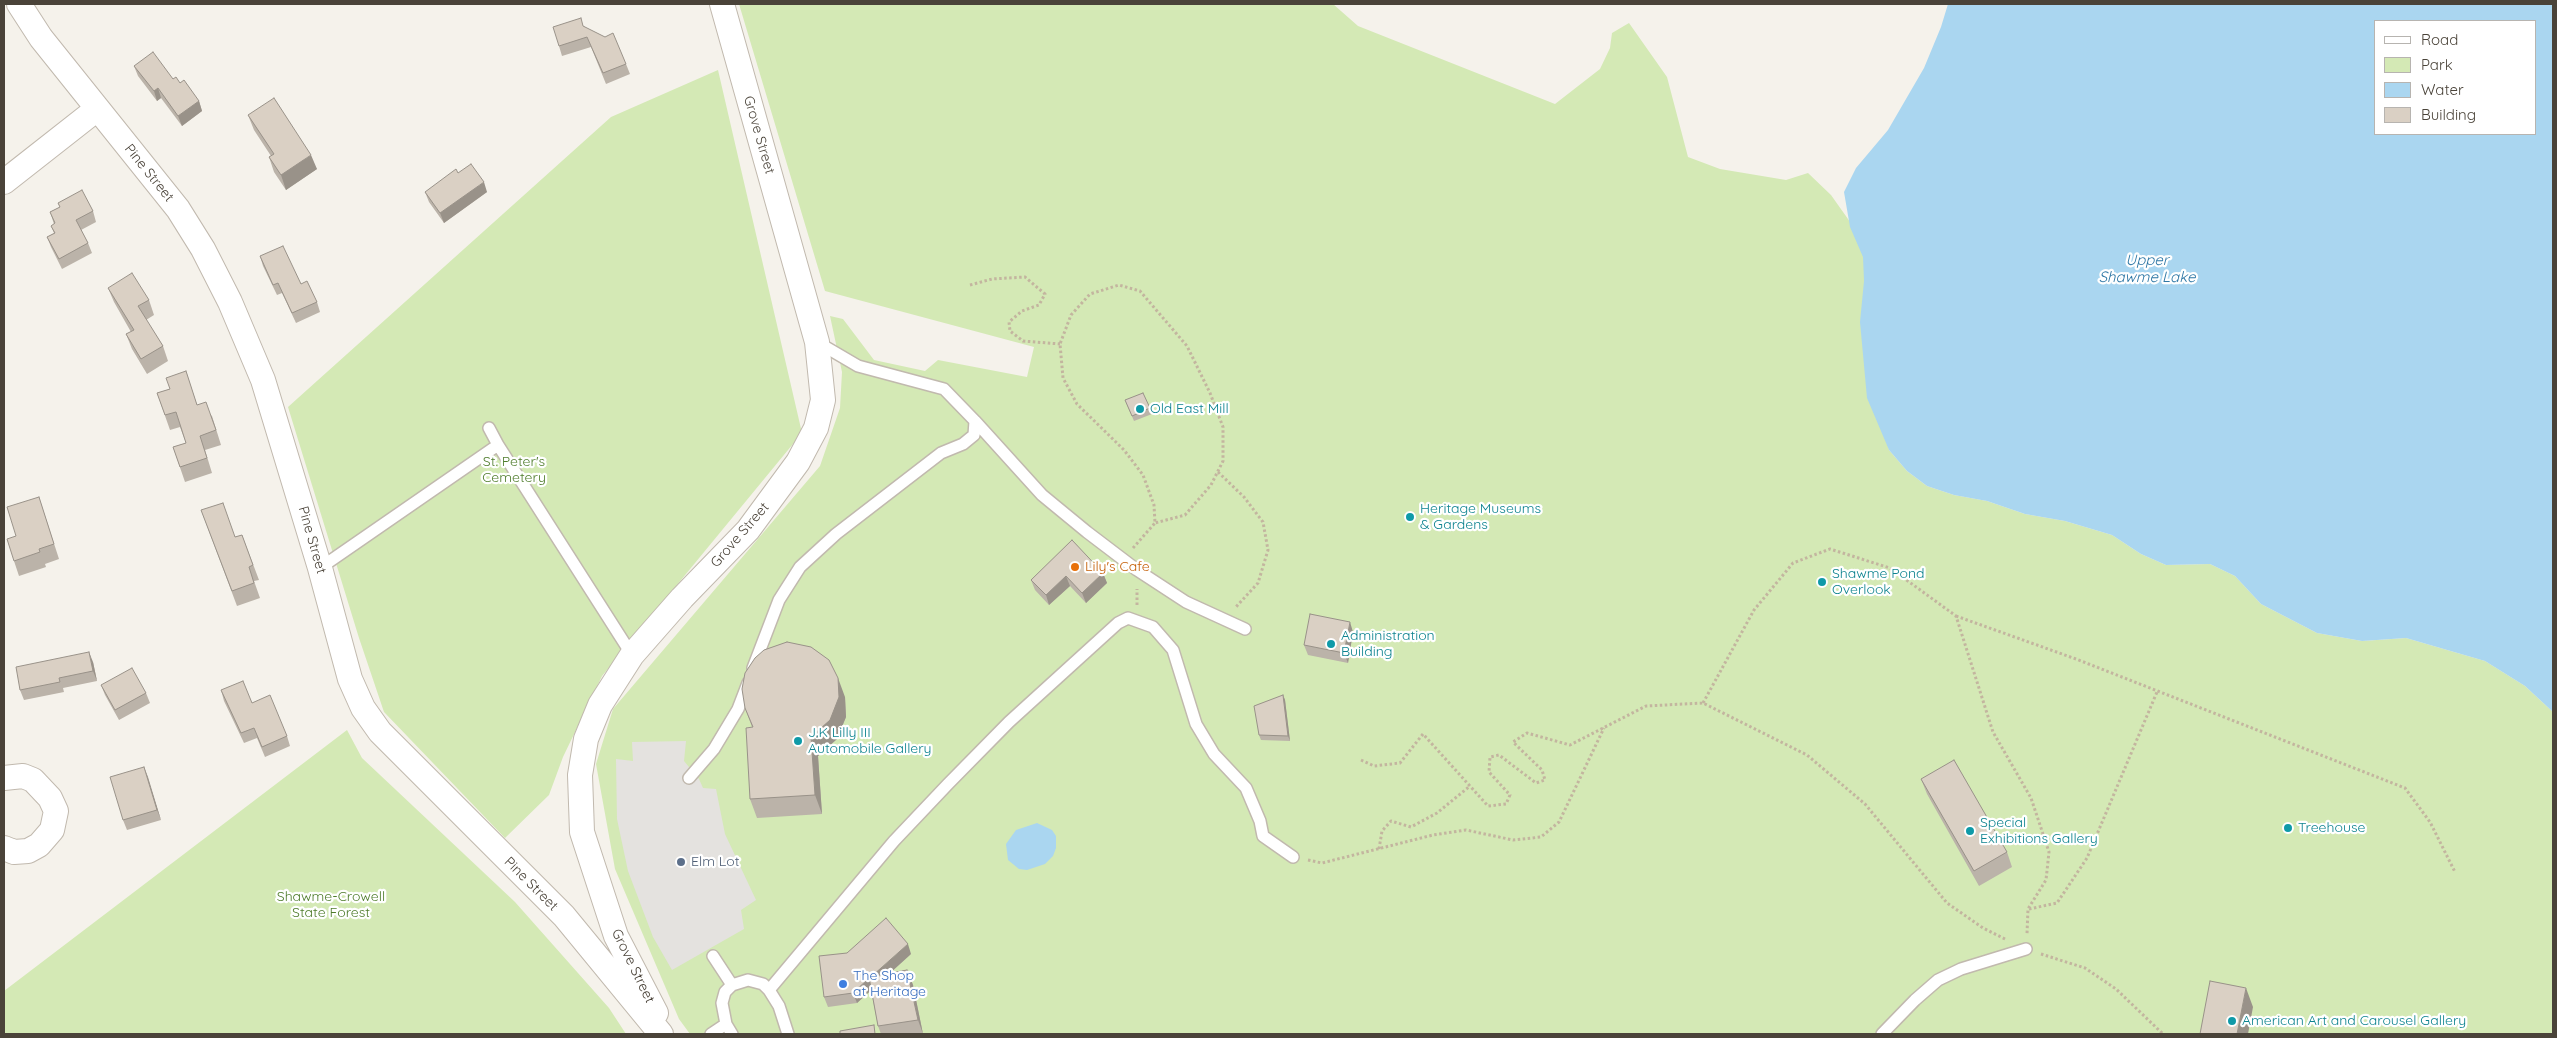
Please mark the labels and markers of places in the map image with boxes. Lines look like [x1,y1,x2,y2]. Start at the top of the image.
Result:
place label: Old East Mill [1150,401,1229,417]
marker: Old East Mill [1134,403,1146,415]
place label: Heritage Museums & Gardens [1420,501,1541,534]
marker: Heritage Museums & Gardens [1404,511,1416,523]
place label: Lily's Cafe [1085,559,1150,575]
marker: Lily's Cafe [1069,561,1081,573]
place label: Shawme Pond Overlook [1832,566,1924,598]
marker: Shawme Pond Overlook [1816,576,1828,588]
place label: Administration Building [1341,628,1435,660]
marker: Administration Building [1325,638,1337,650]
place label: J.K Lilly III Automobile Gallery [808,725,931,758]
marker: J.K Lilly III Automobile Gallery [792,735,804,747]
place label: Special Exhibitions Gallery [1980,815,2098,848]
place label: Treehouse [2298,820,2365,836]
marker: Treehouse [2282,822,2294,834]
marker: Special Exhibitions Gallery [1964,825,1976,837]
place label: Elm Lot [691,854,739,870]
marker: Elm Lot [675,856,687,868]
place label: The Shop at Heritage [853,968,926,1000]
marker: The Shop at Heritage [837,978,849,990]
place label: American Art and Carousel Gallery [2242,1013,2466,1029]
marker: American Art and Carousel Gallery [2226,1015,2238,1027]

